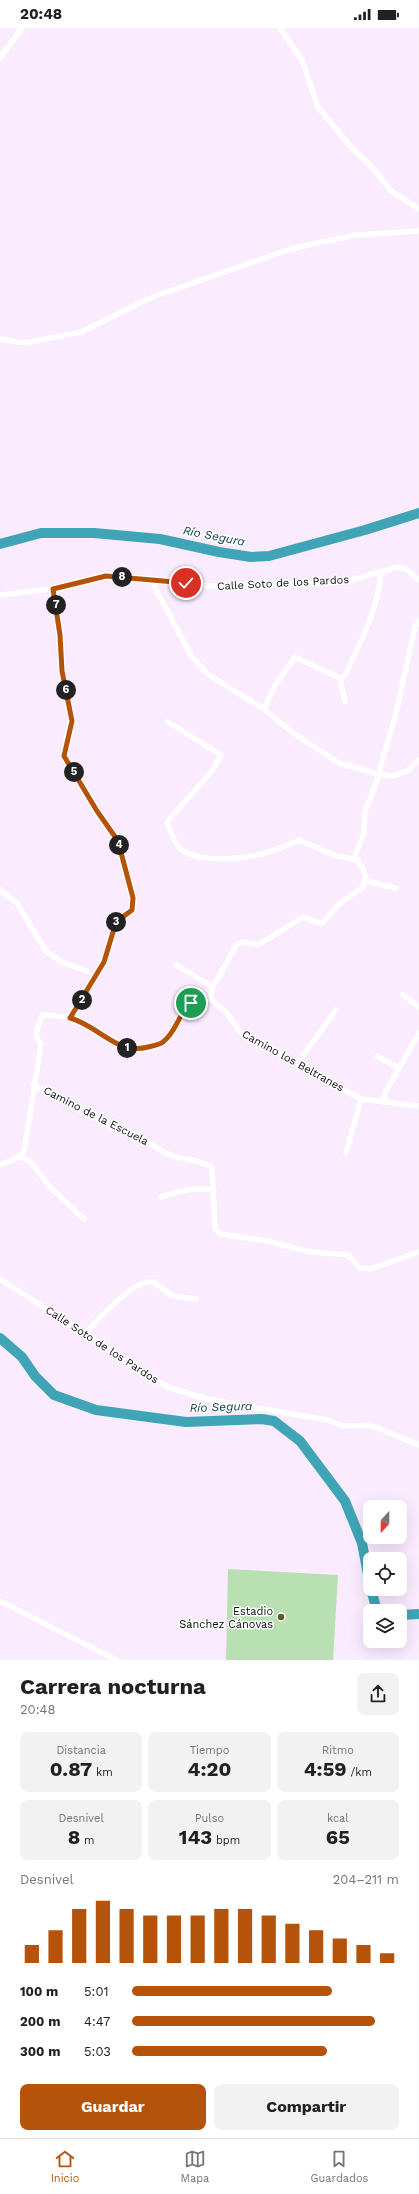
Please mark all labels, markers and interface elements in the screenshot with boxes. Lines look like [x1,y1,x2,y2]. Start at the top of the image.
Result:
text: 20:48 [20,5,62,23]
water label: Río Segura [182,523,247,549]
pin [169,566,203,600]
pin: 8 [112,567,132,587]
text: 8 [119,570,125,583]
icon: check [175,572,197,594]
street label: Calle Soto de los Pardos [217,573,350,593]
pin: 7 [46,595,66,615]
text: 7 [53,598,59,611]
pin: 6 [56,680,76,700]
text: 6 [63,683,69,696]
pin: 5 [64,762,84,782]
text: 5 [71,765,77,778]
pin: 4 [109,835,129,855]
text: 4 [115,838,123,851]
pin: 3 [106,912,126,932]
text: 3 [113,915,119,928]
pin [174,986,208,1020]
pin: 2 [72,990,92,1010]
icon: arrive [180,992,202,1014]
text: 2 [79,993,85,1006]
street label: Camino los Beltranes [240,1028,346,1095]
pin: 1 [117,1038,137,1058]
text: 1 [125,1041,129,1054]
street label: Camino de la Escuela [41,1084,151,1148]
street label: Calle Soto de los Pardos [43,1304,161,1387]
water label: Río Segura [189,1399,253,1415]
north arrow [363,1500,407,1544]
map controls [363,1500,407,1648]
button: locate [363,1552,407,1596]
button: layers [363,1604,407,1648]
place label: Estadio Sánchez Cánovas [179,1605,273,1631]
marker: Estadio Sánchez Cánovas [276,1612,286,1622]
button: share [357,1673,399,1715]
text: Carrera nocturna [20,1674,206,1699]
text: 20:48 [20,1702,55,1717]
text: Distancia [56,1744,106,1757]
text: Tiempo [190,1744,229,1757]
text: Ritmo [322,1744,354,1757]
text: 0.87 [50,1757,92,1781]
text: 4:20 [188,1757,231,1781]
text: 4:59 [304,1757,347,1781]
text: km [92,1766,113,1779]
text: /km [347,1766,372,1779]
text: Desnivel [59,1812,104,1825]
text: Pulso [195,1812,224,1825]
text: kcal [327,1812,349,1825]
text: 8 [68,1825,80,1849]
text: 143 [179,1825,212,1849]
text: 65 [326,1825,350,1849]
text: m [80,1834,95,1847]
text: bpm [212,1834,240,1847]
text: Desnivel [20,1872,73,1887]
text: 204–211 m [333,1872,399,1887]
text: 100 m [20,1984,58,1999]
text: 5:01 [84,1984,109,1999]
text: 200 m [20,2014,60,2029]
text: 4:47 [84,2014,110,2029]
text: 300 m [20,2044,60,2059]
text: 5:03 [84,2044,111,2059]
button: Guardar [20,2084,206,2130]
button: Compartir [214,2084,399,2130]
tab: Inicio [51,2148,79,2185]
tab: Mapa [181,2148,209,2185]
tab: Guardados [311,2148,368,2185]

